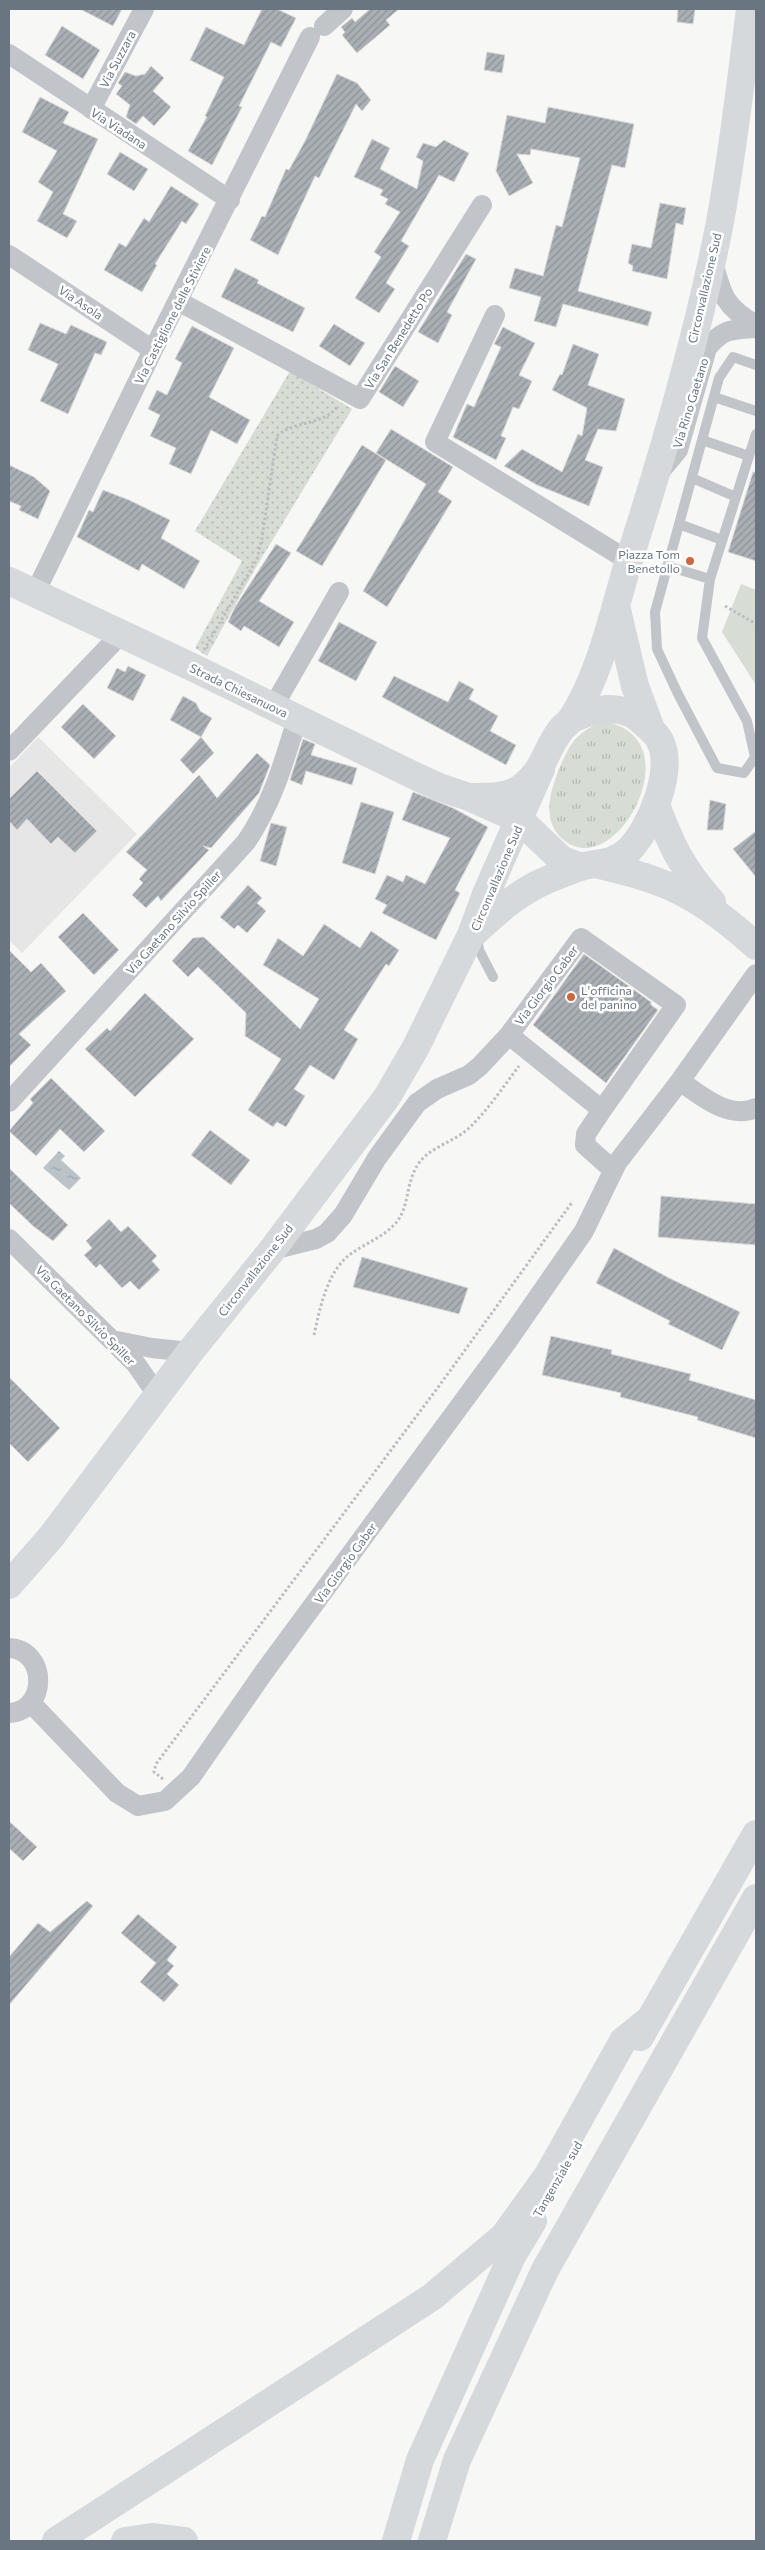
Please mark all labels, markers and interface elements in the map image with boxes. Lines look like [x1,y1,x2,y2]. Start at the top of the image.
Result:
street label: Via Suzzara [96,28,138,90]
street label: Via Viadana [88,105,150,151]
street label: Circonvallazione Sud [684,231,724,345]
street label: Via Castiglione delle Stiviere [131,244,213,386]
street label: Via Asola [56,282,106,322]
street label: Via San Benedetto Po [361,285,435,391]
street label: Via Rino Gaetano [670,356,710,450]
place label: Piazza Tom Benetollo [618,547,680,575]
marker: Piazza Tom Benetollo [684,555,696,567]
street label: Strada Chiesanuova [188,660,290,720]
street label: Circonvallazione Sud [468,823,525,933]
street label: Via Gaetano Silvio Spiller [123,867,224,977]
street label: Via Giorgio Gaber [511,942,581,1028]
place label: L'officina del panino [581,983,637,1011]
marker: L'officina del panino [565,991,577,1003]
street label: Circonvallazione Sud [215,1221,295,1319]
street label: Via Gaetano Silvio Spiller [33,1262,139,1368]
street label: Via Giorgio Gaber [311,1520,379,1606]
street label: Tangenziale sud [530,2138,584,2220]

